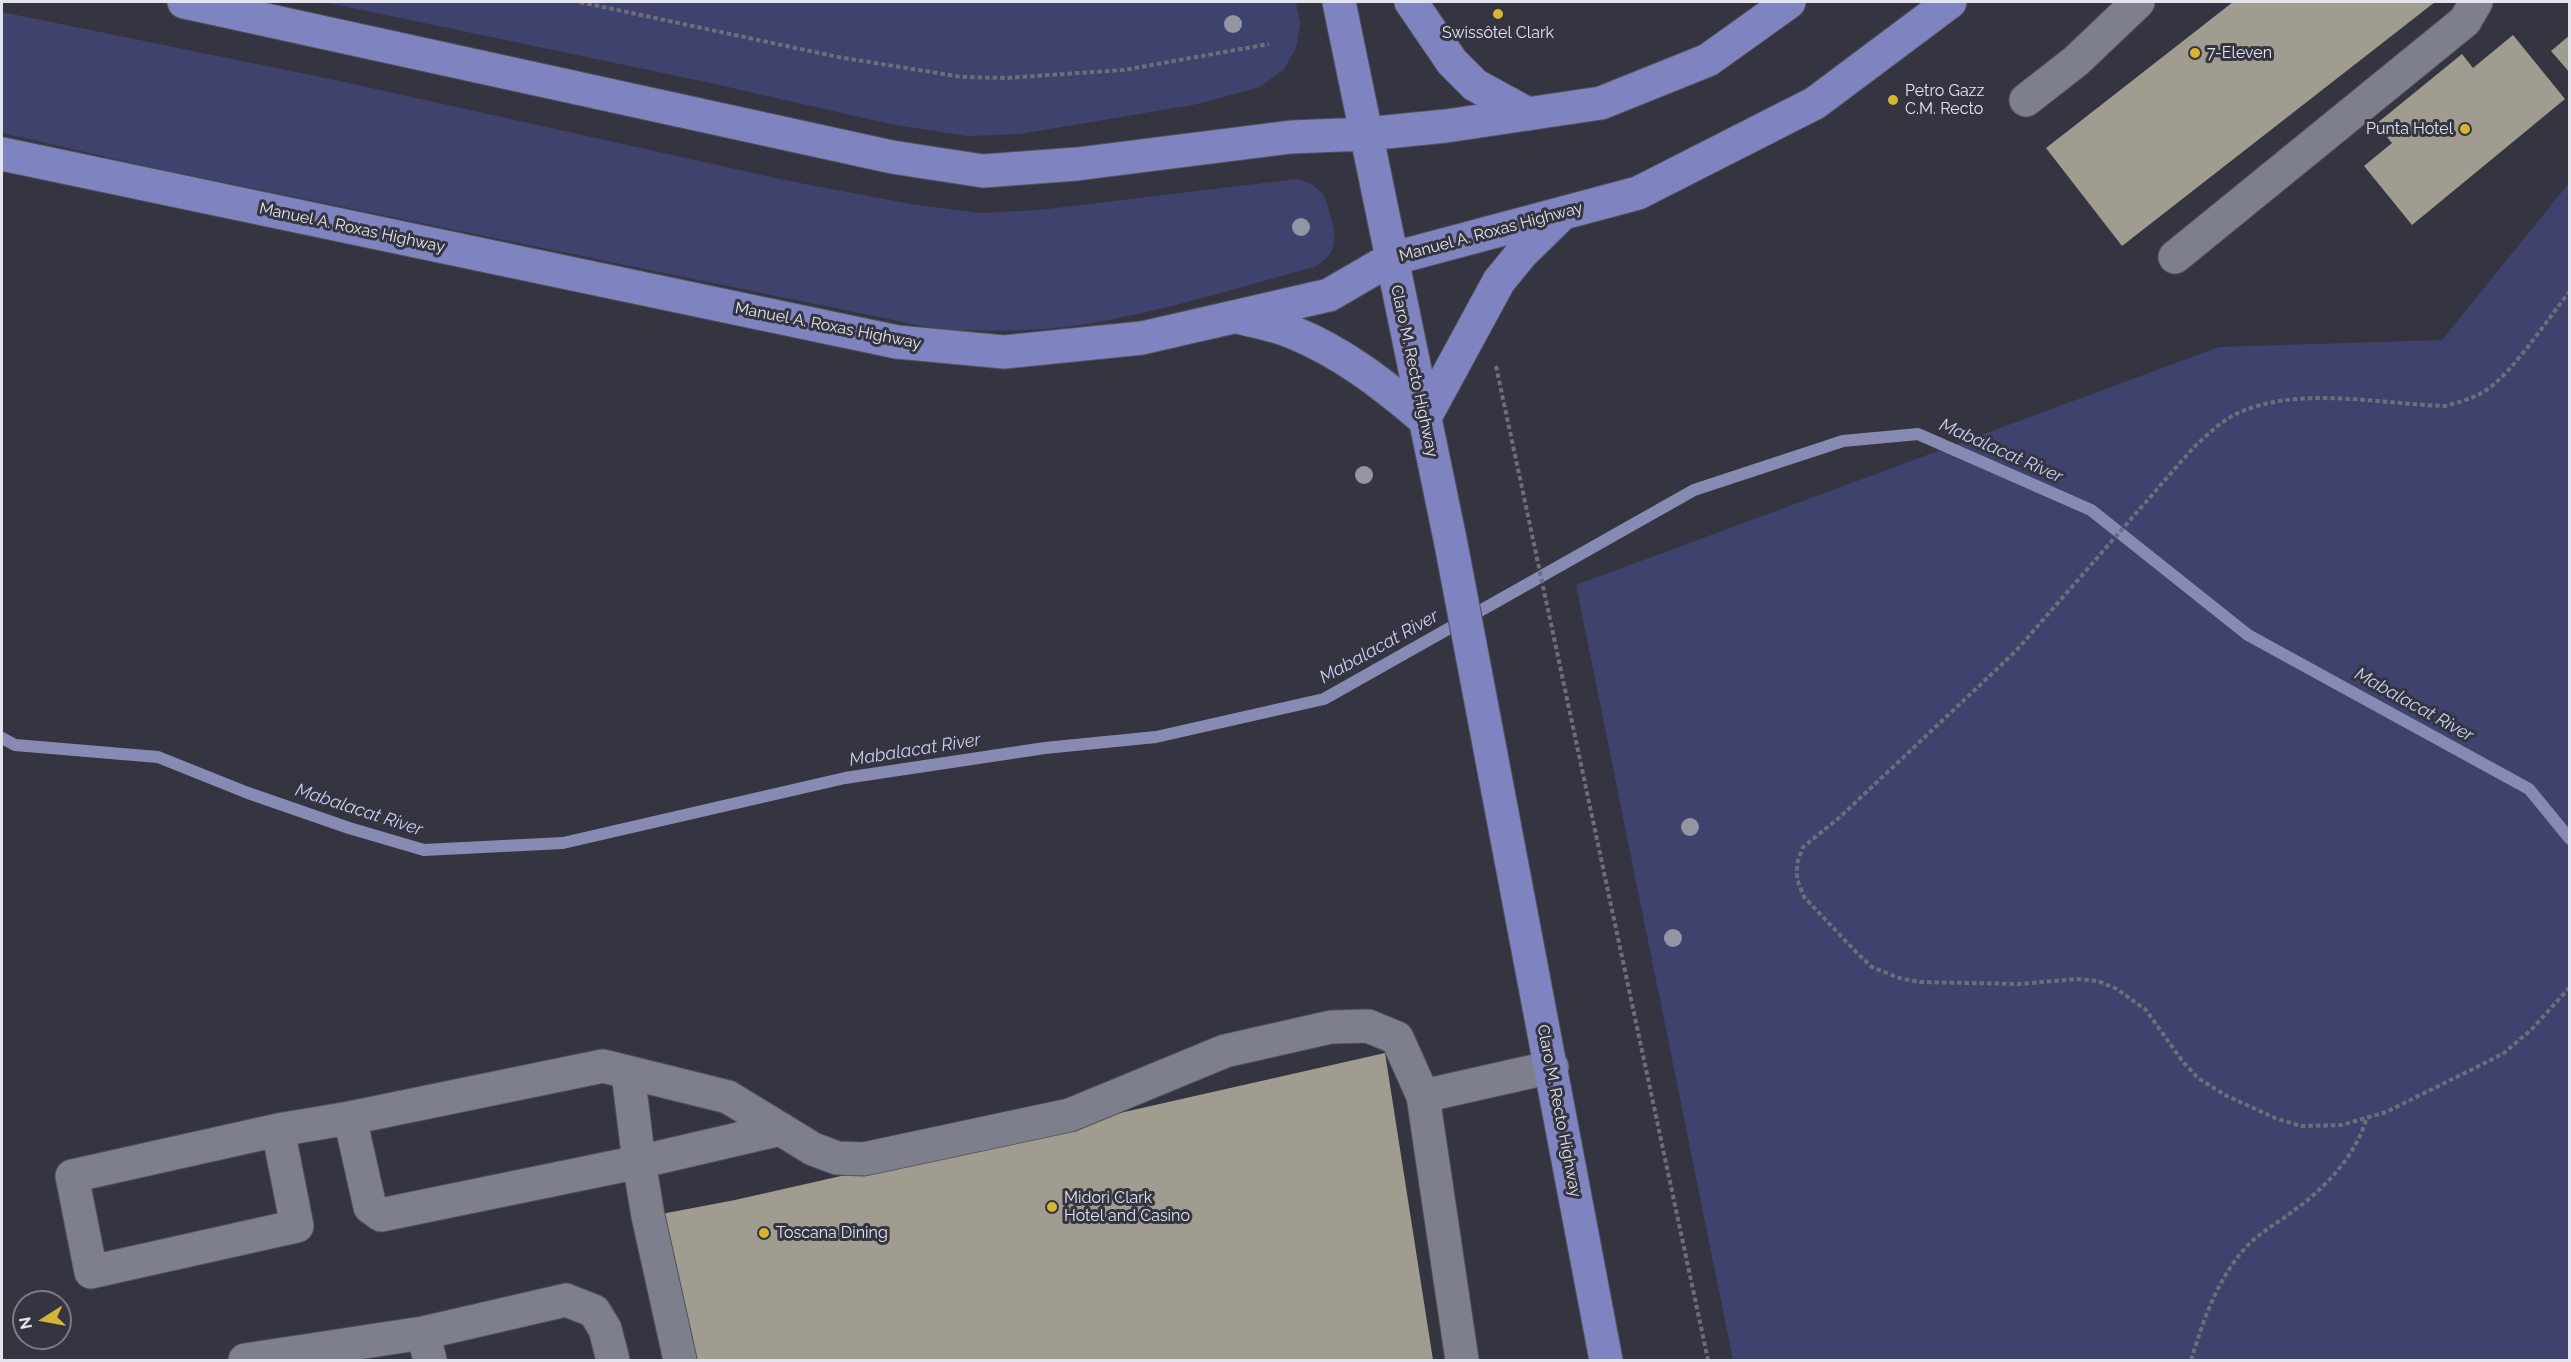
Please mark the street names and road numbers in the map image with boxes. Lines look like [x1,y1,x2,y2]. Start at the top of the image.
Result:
street label: Manuel A. Roxas Highway [1397,198,1585,266]
street label: Manuel A. Roxas Highway [257,199,447,257]
street label: Claro M. Recto Highway [1386,283,1442,459]
street label: Manuel A. Roxas Highway [733,299,923,353]
street label: Claro M. Recto Highway [1533,1023,1585,1199]

